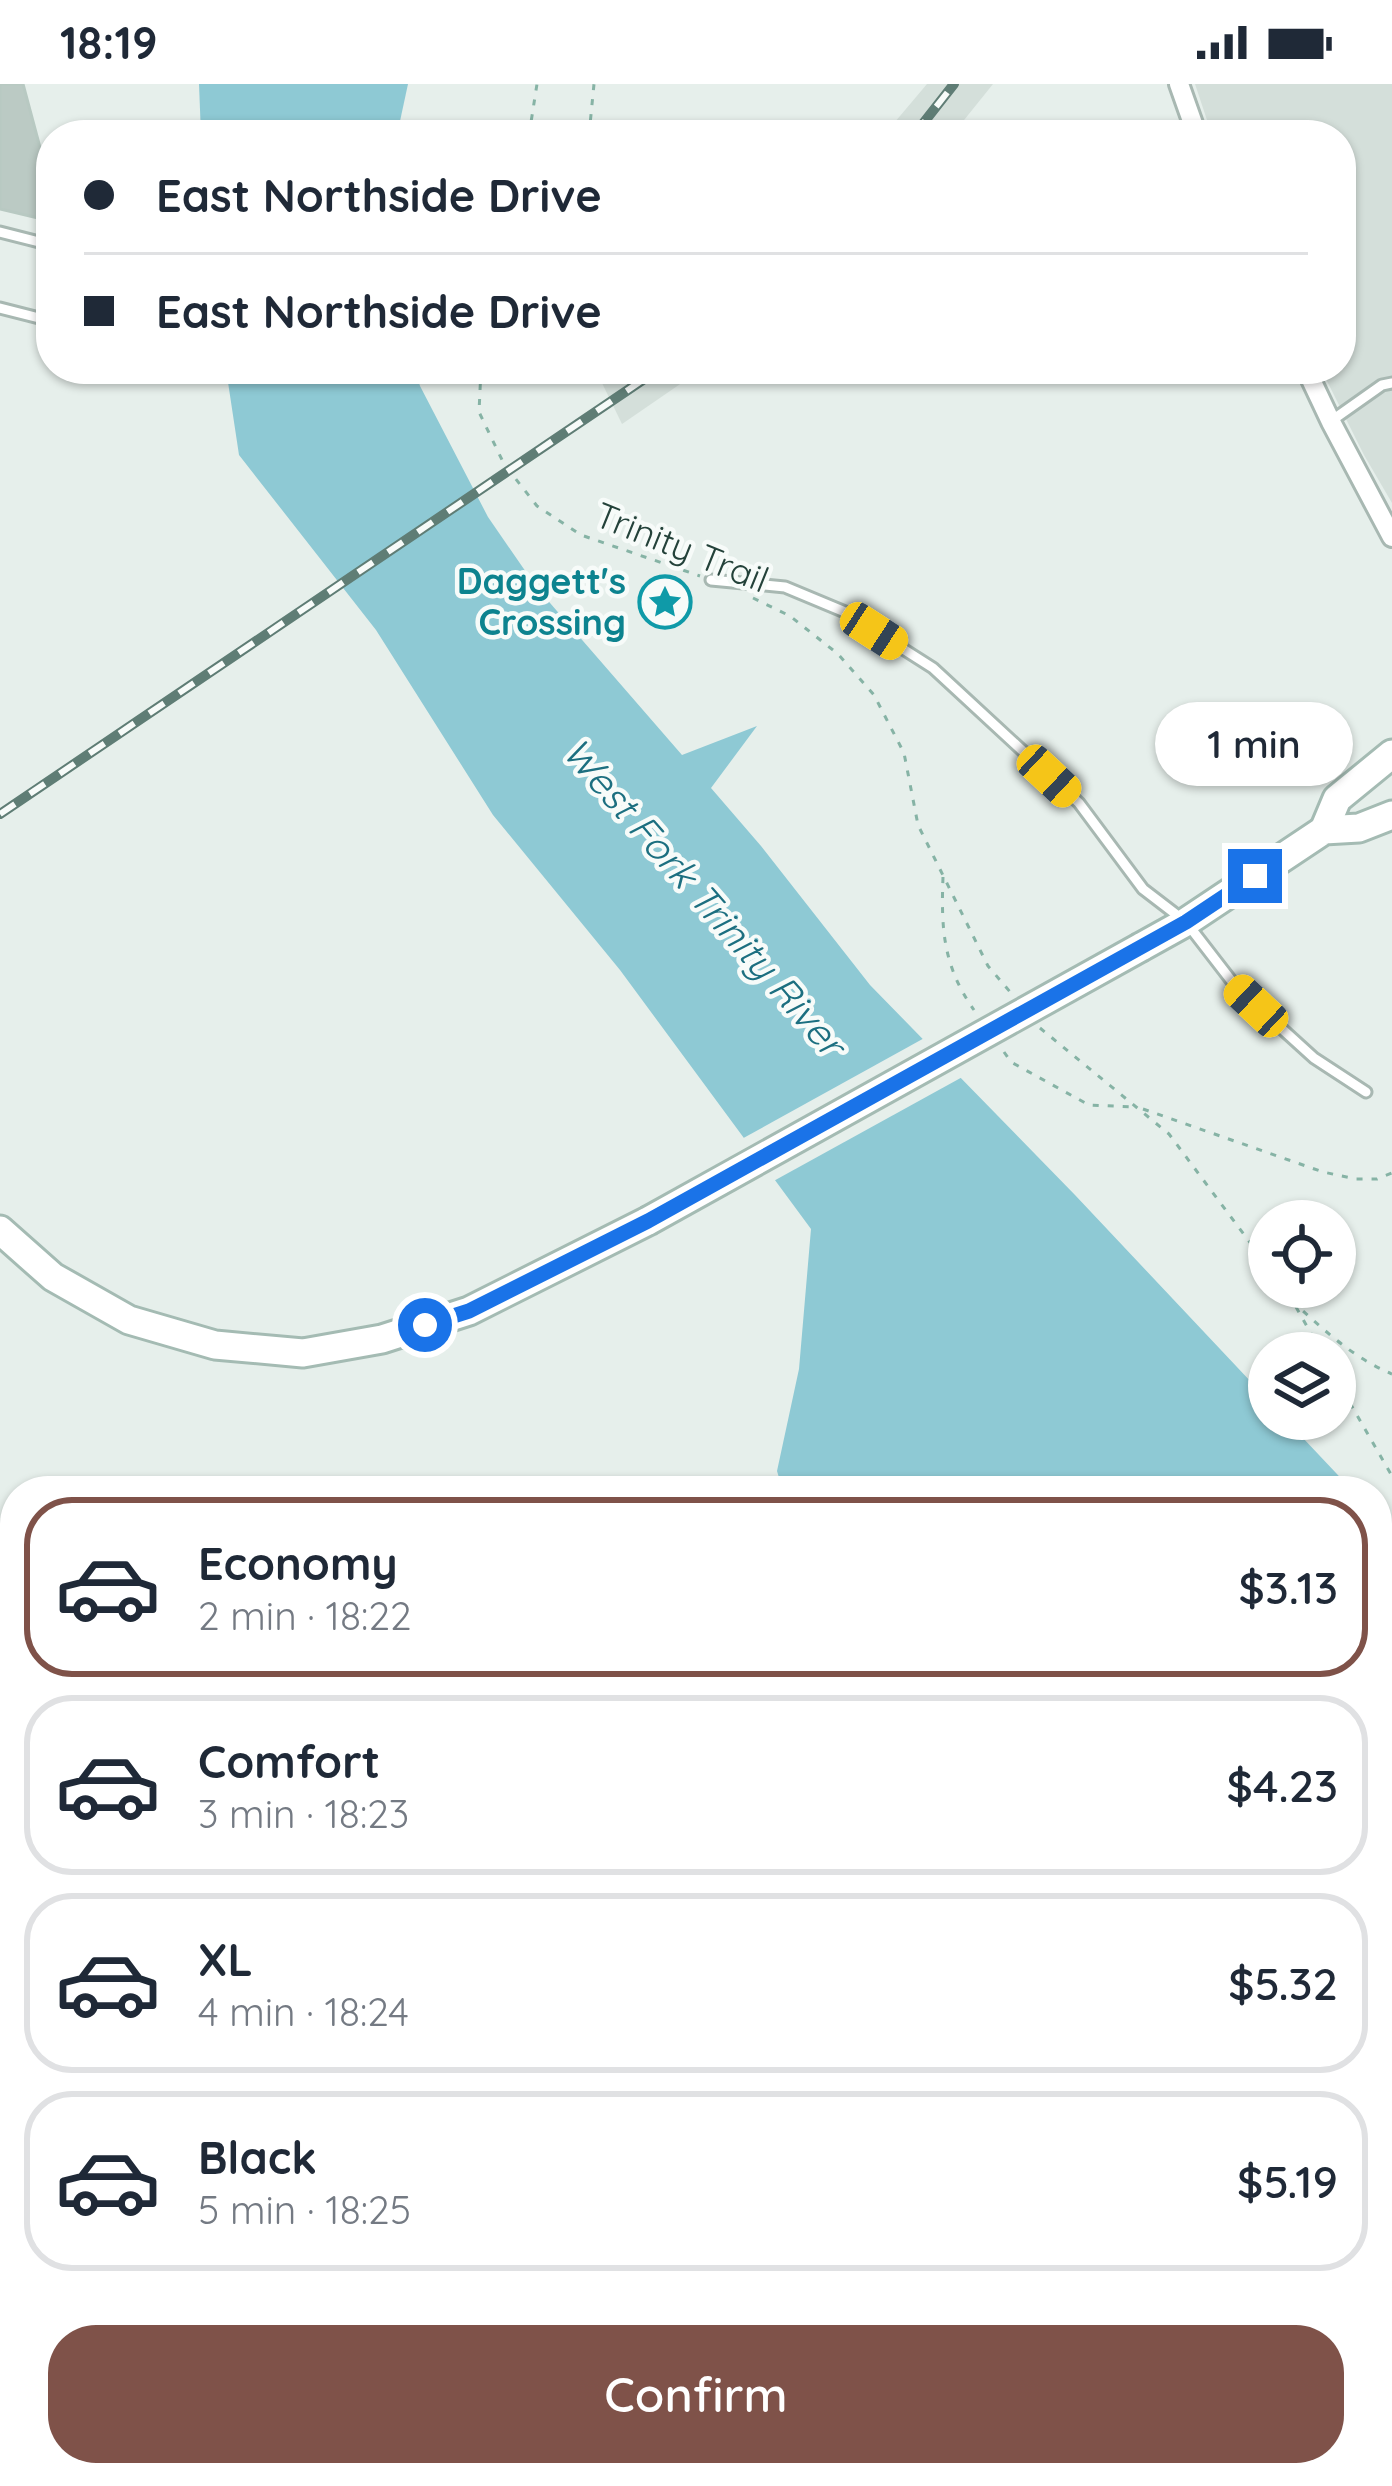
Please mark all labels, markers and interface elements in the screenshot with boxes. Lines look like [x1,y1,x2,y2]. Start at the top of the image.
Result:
text: 18:19 [60,14,158,70]
text: East Northside Drive [156,167,602,223]
text: East Northside Drive [156,283,602,339]
street label: Trinity Trail [589,491,775,602]
place label: Daggett's Crossing [457,558,626,644]
place icon: Daggett's Crossing [637,574,693,630]
car [834,596,914,666]
callout: 1 min [1156,702,1354,786]
text: 1 min [1207,719,1301,768]
water label: West Fork Trinity River [553,727,859,1070]
car [1010,738,1088,814]
route end [1228,849,1282,903]
car [1217,968,1295,1044]
map controls [1248,1200,1356,1440]
button: locate [1248,1200,1356,1308]
route start [398,1298,452,1352]
button: layers [1248,1332,1356,1440]
icon: car [54,1533,162,1641]
text: Economy [198,1535,398,1591]
text: $3.13 [1238,1559,1338,1615]
text: 2 min · 18:22 [198,1591,412,1640]
icon: car [54,1731,162,1839]
text: Comfort [198,1733,380,1789]
text: $4.23 [1227,1757,1338,1813]
text: 3 min · 18:23 [198,1789,409,1838]
icon: car [54,1929,162,2037]
text: XL [198,1931,253,1987]
text: $5.32 [1228,1955,1338,2011]
text: 4 min · 18:24 [198,1987,409,2036]
icon: car [54,2127,162,2235]
text: Black [198,2129,317,2185]
text: $5.19 [1237,2153,1338,2209]
text: 5 min · 18:25 [198,2185,411,2234]
button: Confirm [48,2325,1344,2463]

